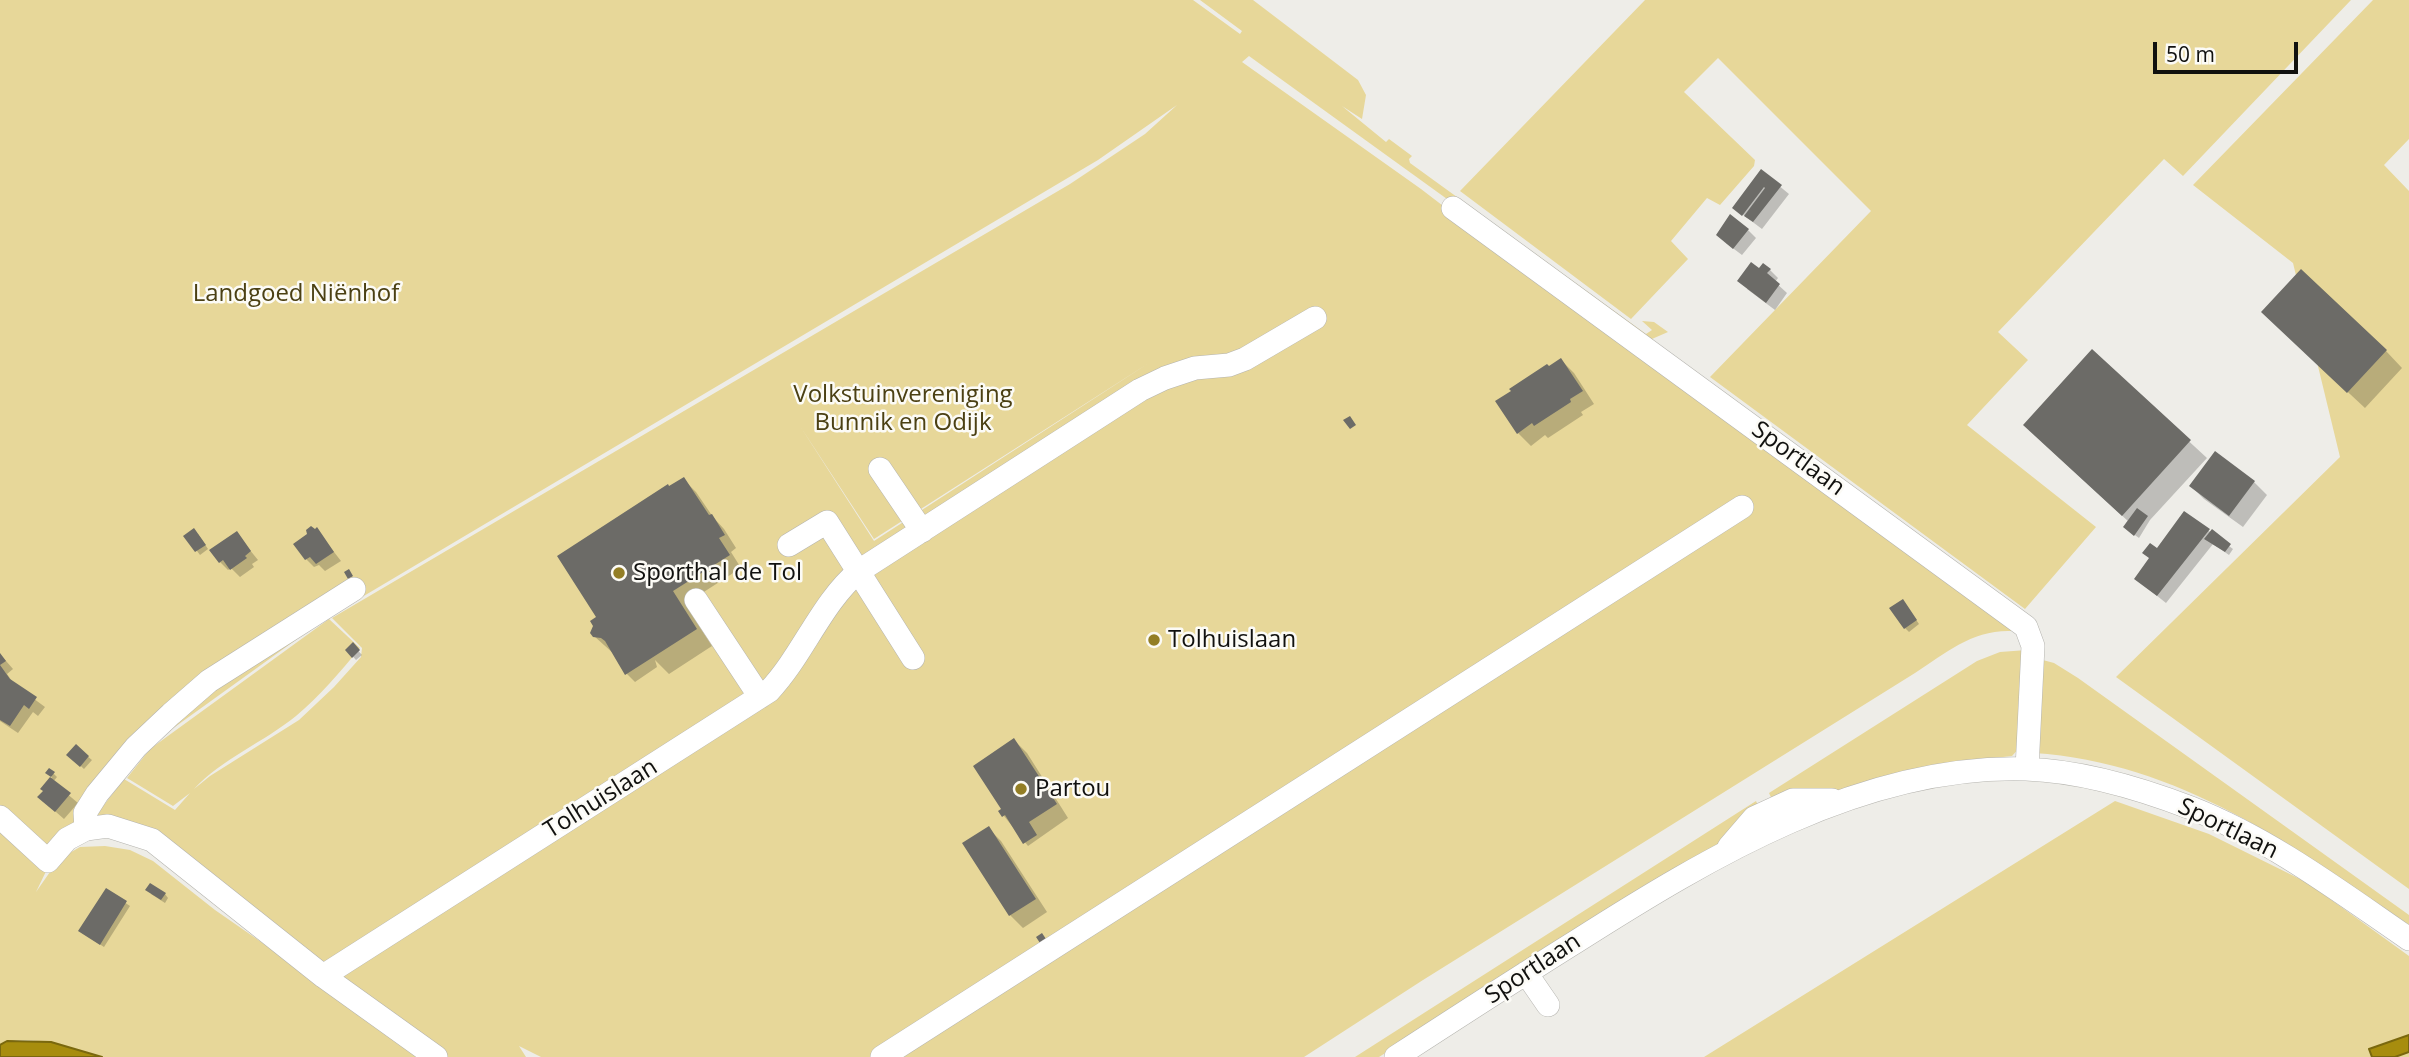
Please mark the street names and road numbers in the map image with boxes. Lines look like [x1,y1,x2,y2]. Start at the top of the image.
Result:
street label: Sportlaan [1746,416,1850,502]
street label: Tolhuislaan [539,753,663,845]
street label: Sportlaan [2173,792,2283,866]
street label: Sportlaan [1480,927,1586,1011]

